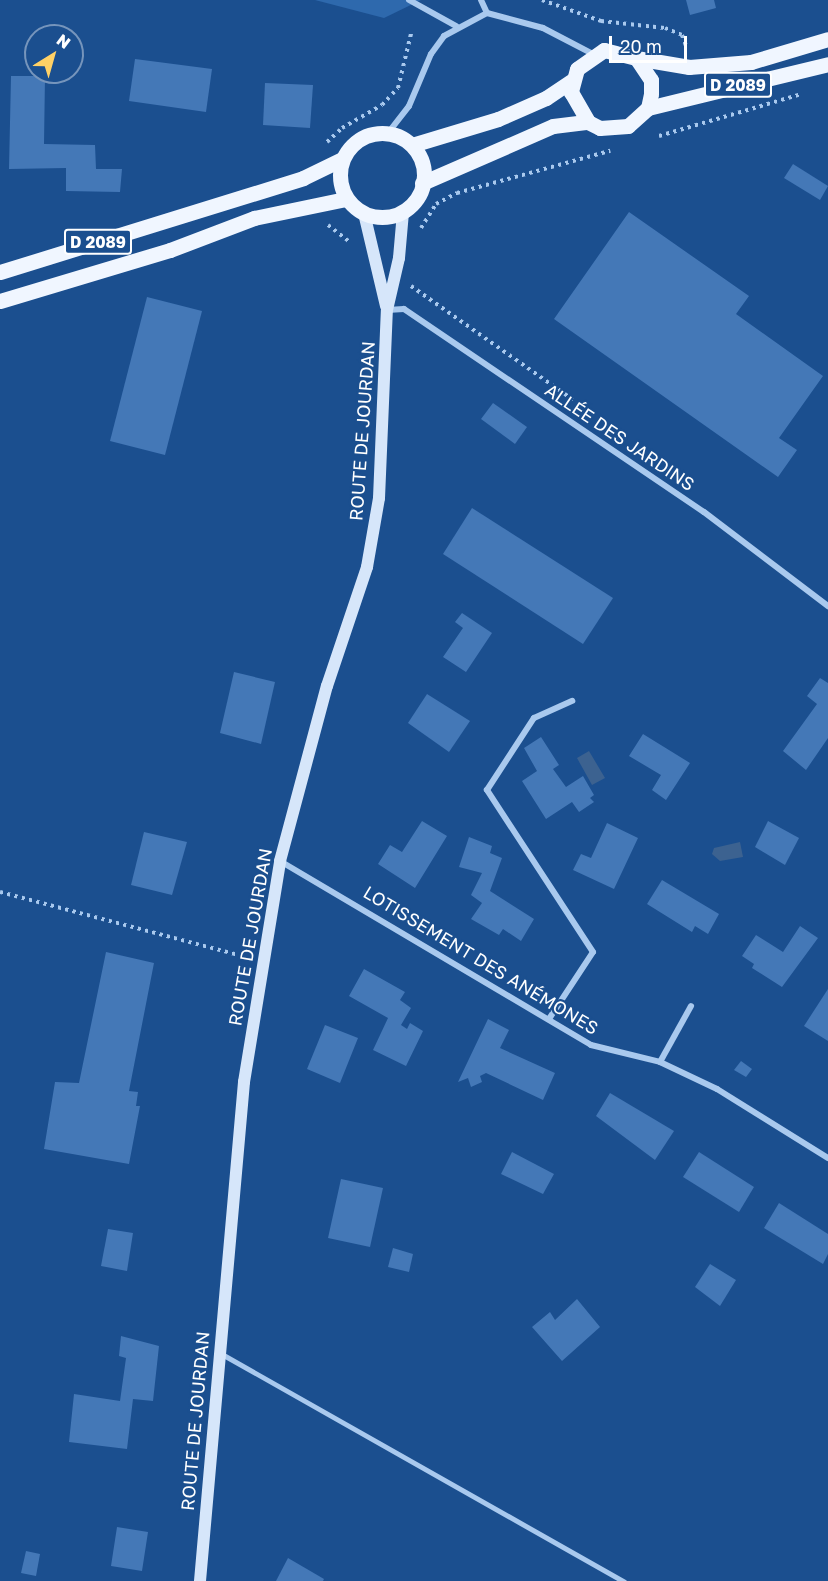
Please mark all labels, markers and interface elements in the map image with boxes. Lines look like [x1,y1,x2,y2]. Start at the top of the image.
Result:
north arrow [24,24,84,84]
scale bar [612,24,690,62]
text: N [53,30,75,53]
text: 20 m [620,35,662,57]
road number: D 2089 [704,72,772,98]
road number: D 2089 [63,229,132,255]
street label: ROUTE DE JOURDAN [345,340,379,522]
street label: ALLÉE DES JARDINS [541,379,699,495]
street label: ROUTE DE JOURDAN [224,846,276,1028]
street label: LOTISSEMENT DES ANÉMONES [360,881,602,1039]
street label: ROUTE DE JOURDAN [176,1330,214,1512]

